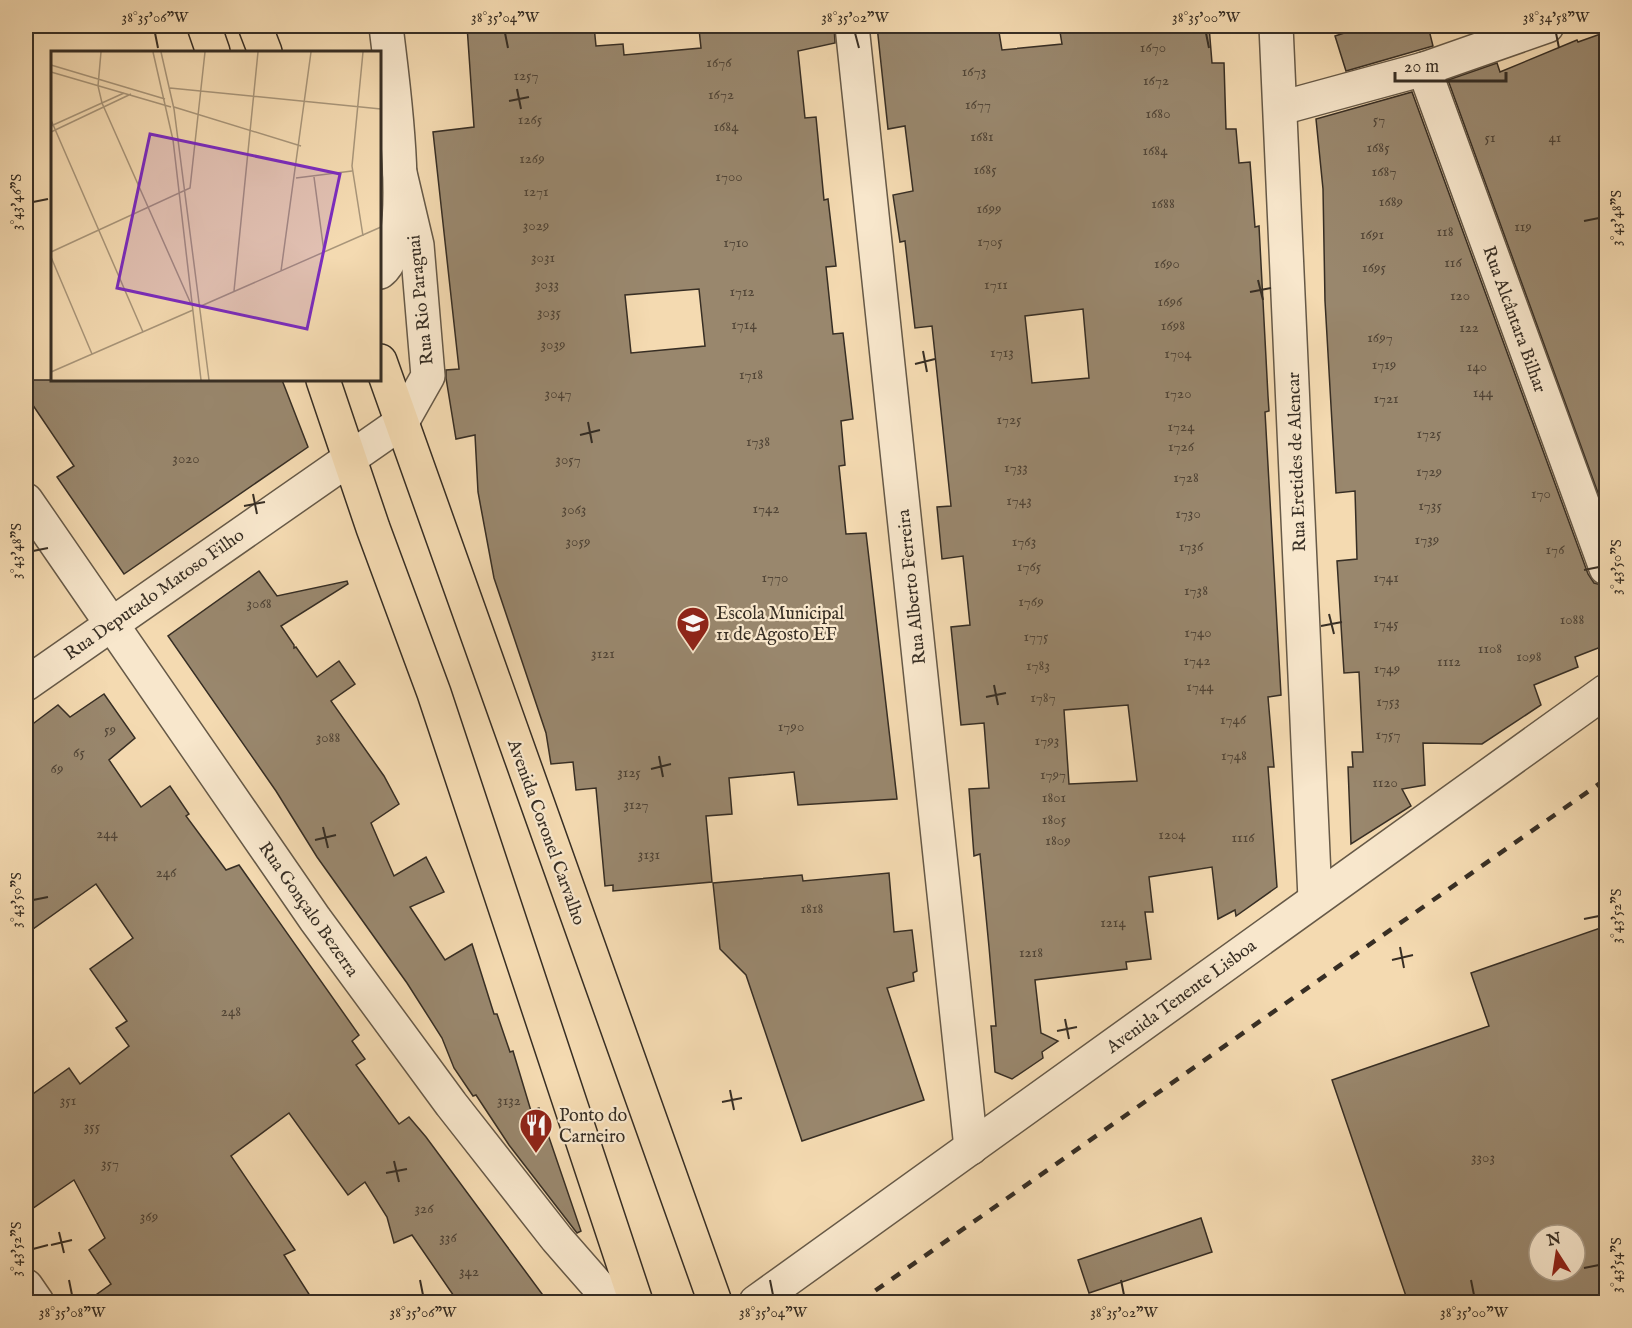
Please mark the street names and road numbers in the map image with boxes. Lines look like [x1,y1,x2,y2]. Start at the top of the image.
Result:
street label: Rua Rio Paraguai [403,233,440,366]
street label: Rua Alcântara Bilhar [1476,243,1551,396]
street label: Rua Eretides de Alencar [1283,371,1312,552]
street label: Rua Alberto Ferreira [893,508,932,666]
street label: Rua Deputado Matoso Filho [60,524,250,666]
street label: Avenida Coronel Carvalho [501,735,590,929]
street label: Rua Gonçalo Bezerra [252,838,363,982]
street label: Avenida Tenente Lisboa [1101,935,1262,1060]

